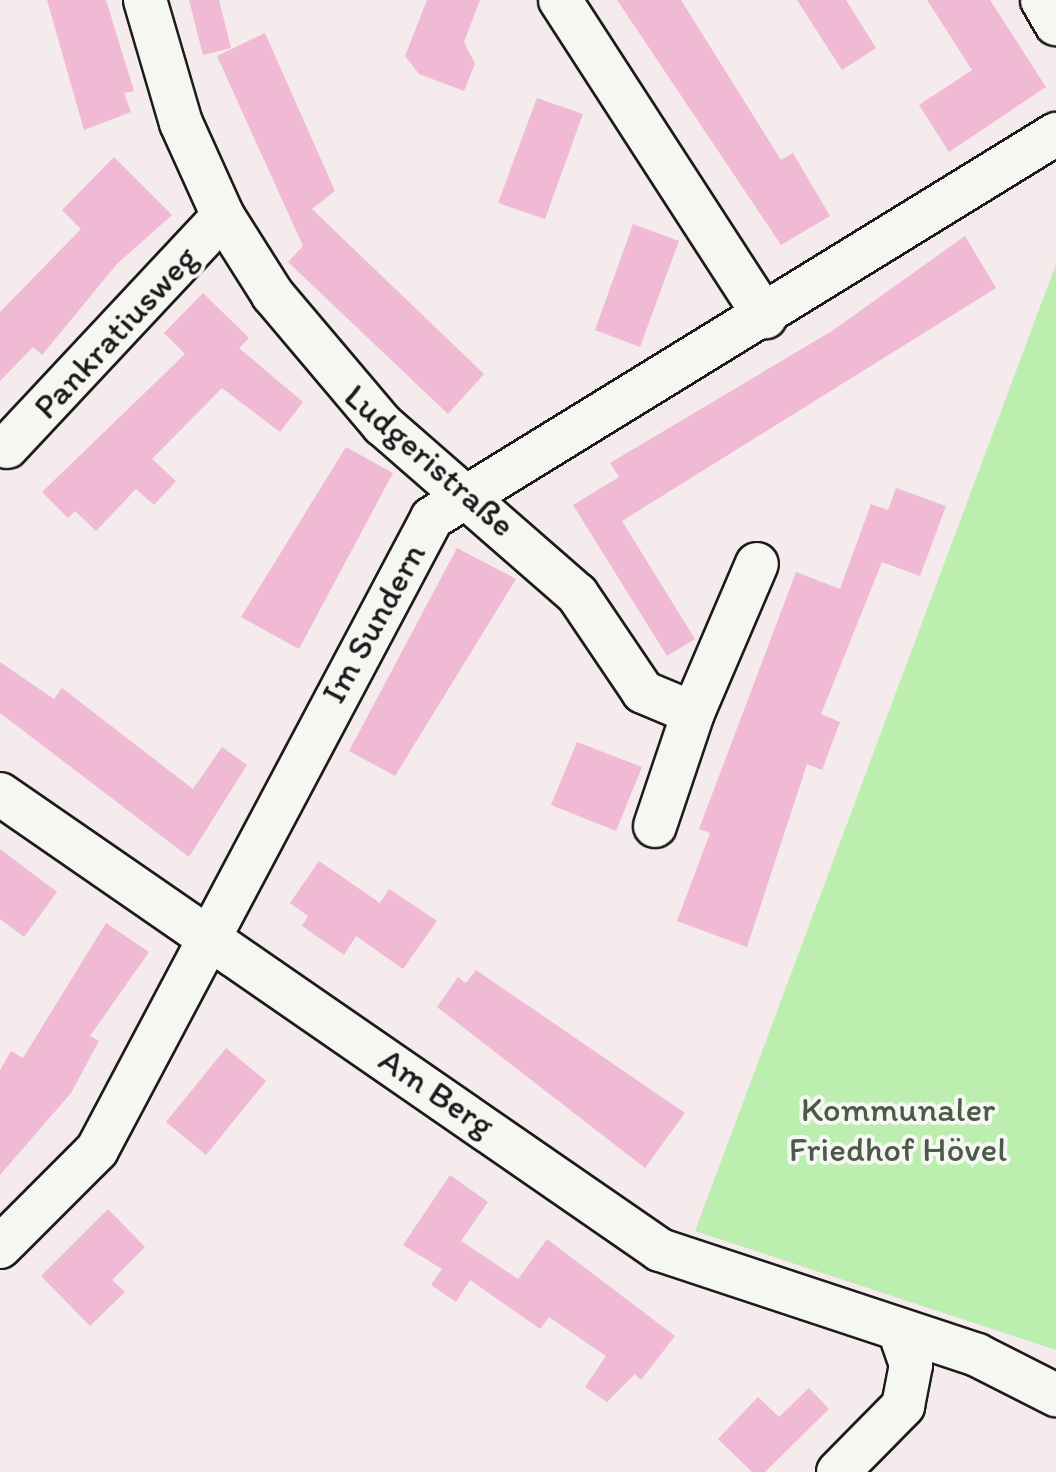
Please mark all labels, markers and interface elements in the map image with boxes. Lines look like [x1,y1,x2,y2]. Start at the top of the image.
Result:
street label: Pankratiusweg [24,237,206,427]
street label: Ludgeristraße [336,375,524,545]
street label: Im Sundern [311,535,435,711]
street label: Am Berg [371,1038,503,1146]
park label: Kommunaler Friedhof Hövel [789,1088,1007,1170]

